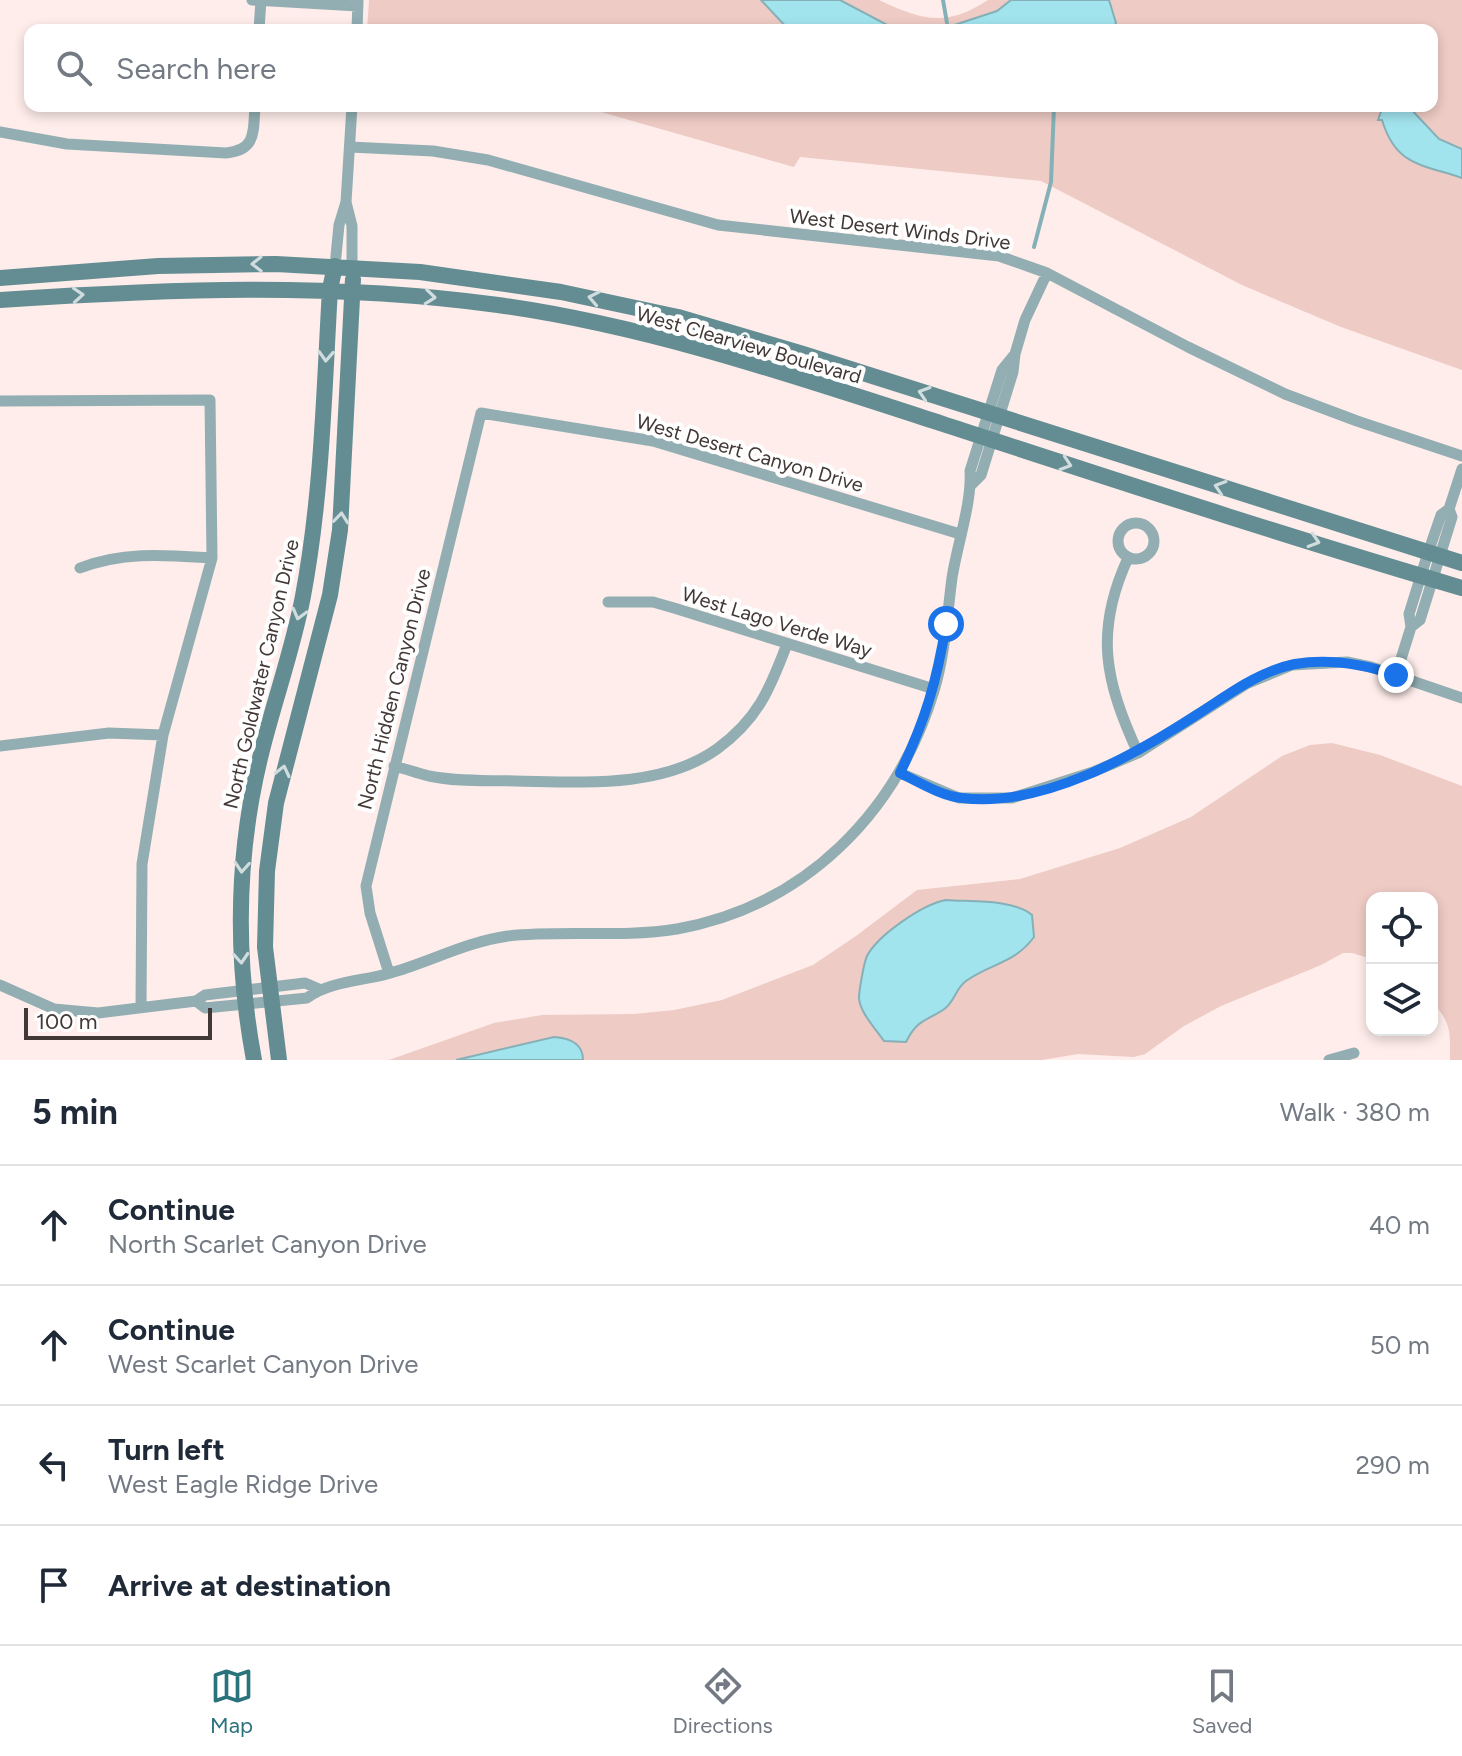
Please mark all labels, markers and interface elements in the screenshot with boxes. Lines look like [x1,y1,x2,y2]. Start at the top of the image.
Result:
search box [24,24,1438,112]
icon: search [52,46,96,90]
text: Search here [116,50,276,87]
street label: West Desert Winds Drive [788,204,1012,254]
one-way arrow [250,255,263,273]
one-way arrow [72,287,85,304]
one-way arrow [424,289,437,306]
one-way arrow [587,291,600,308]
street label: West Clearview Boulevard [634,301,864,389]
one-way arrow [318,350,335,363]
one-way arrow [918,386,931,402]
street label: West Desert Canyon Drive [634,409,866,497]
one-way arrow [1058,454,1072,470]
one-way arrow [1213,481,1227,497]
one-way arrow [333,511,350,524]
one-way arrow [1306,532,1320,548]
street label: North Goldwater Canyon Drive [218,537,304,811]
street label: North Hidden Canyon Drive [352,566,436,812]
street label: West Lago Verde Way [679,582,875,662]
one-way arrow [291,606,308,620]
route start [928,606,964,642]
route end [1378,657,1414,693]
one-way arrow [274,765,291,779]
one-way arrow [234,861,251,874]
map controls [1366,892,1438,1036]
button: locate [1366,892,1438,964]
one-way arrow [232,952,249,965]
button: layers [1366,964,1438,1036]
scale bar [24,1004,212,1040]
text: 100 m [36,1008,97,1035]
text: 5 min [32,1092,118,1133]
text: Walk · 380 m [1280,1096,1430,1128]
text: Continue [108,1191,235,1228]
icon: ahead [32,1203,76,1247]
text: 40 m [1369,1209,1430,1241]
text: North Scarlet Canyon Drive [108,1228,427,1260]
text: Continue [108,1311,235,1348]
icon: ahead [32,1323,76,1367]
text: 50 m [1370,1329,1430,1361]
text: West Scarlet Canyon Drive [108,1348,419,1380]
text: Turn left [108,1431,225,1468]
icon: left [32,1443,76,1487]
text: 290 m [1356,1449,1430,1481]
text: West Eagle Ridge Drive [108,1468,378,1500]
icon: arrive [32,1563,76,1607]
text: Arrive at destination [108,1567,391,1604]
tab: Map [210,1664,254,1739]
tab: Directions [673,1664,773,1739]
tab: Saved [1192,1664,1252,1739]

